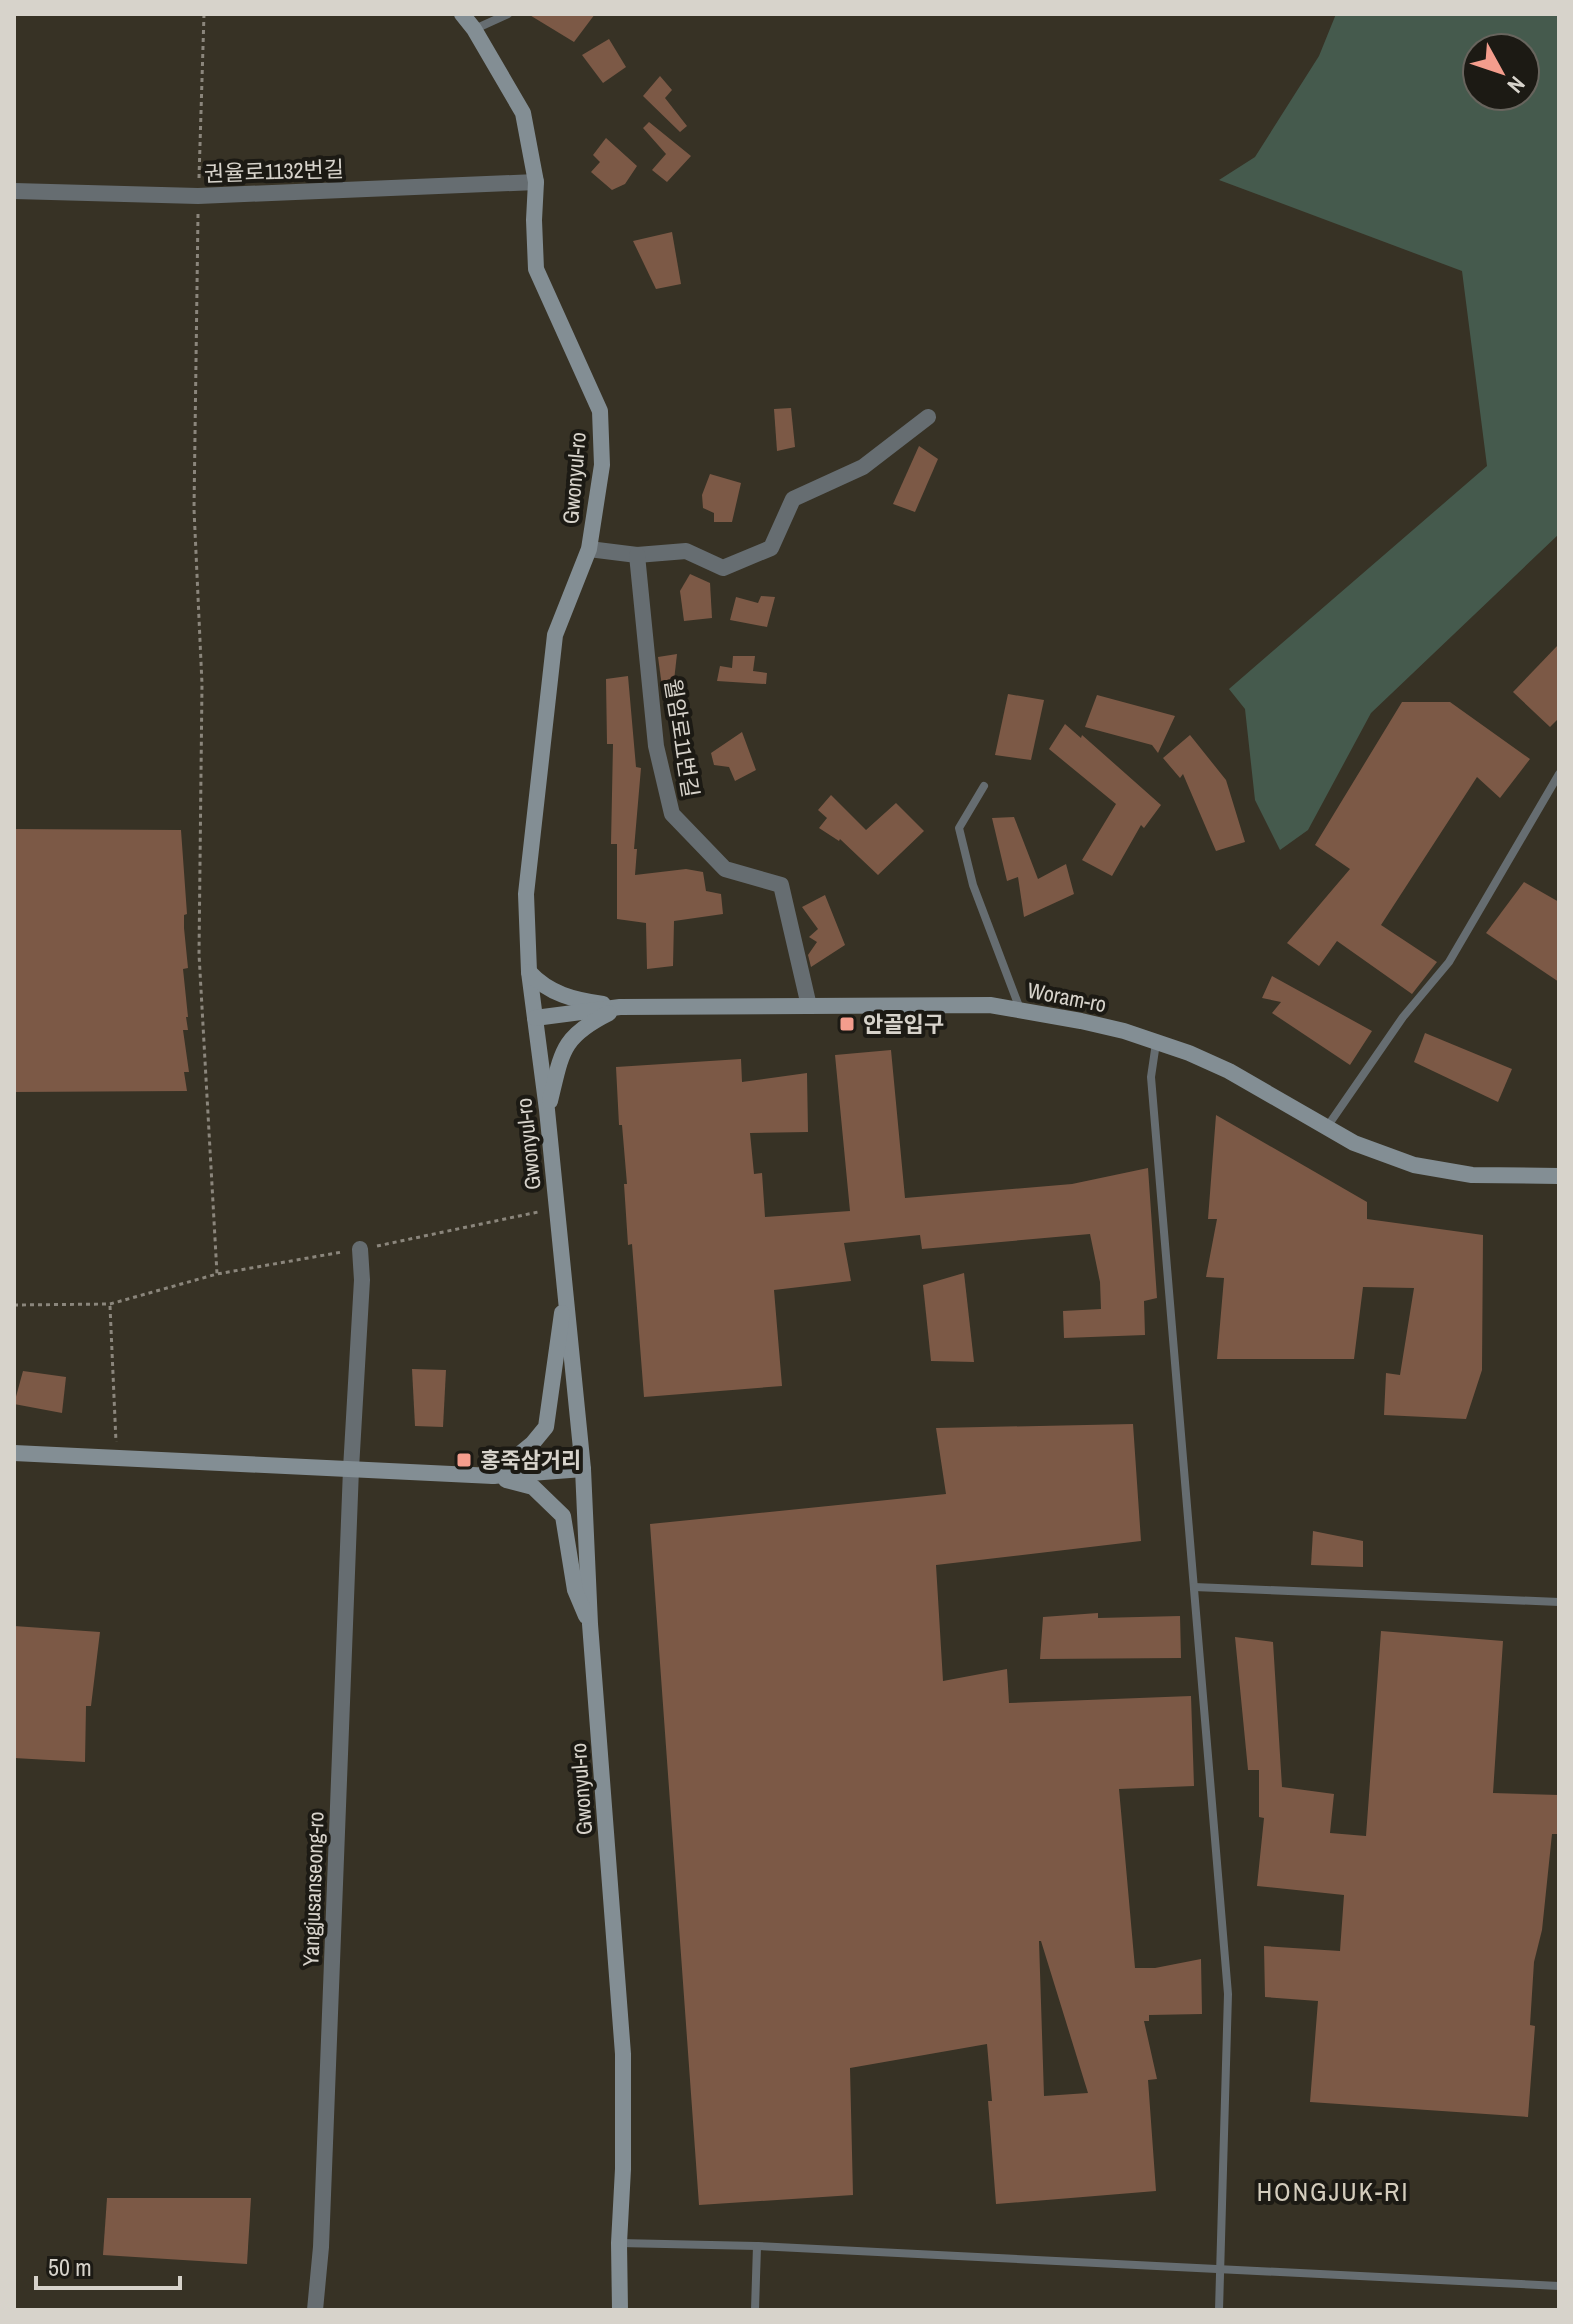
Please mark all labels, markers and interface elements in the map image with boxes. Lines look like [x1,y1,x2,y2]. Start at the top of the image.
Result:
north arrow [1461,32,1541,112]
text: N [1501,70,1532,99]
street label: 권율로1132번길 [204,154,344,188]
street label: Gwonyul-ro [555,431,593,525]
street label: 월암로11번길 [658,676,706,800]
street label: Woram-ro [1025,975,1109,1019]
place label: 안골입구 [863,1009,944,1039]
marker: 안골입구 [838,1015,856,1033]
street label: Gwonyul-ro [508,1097,548,1191]
place label: 홍죽삼거리 [480,1445,581,1475]
marker: 홍죽삼거리 [455,1451,473,1469]
street label: Gwonyul-ro [563,1742,599,1836]
street label: Yangjusanseong-ro [295,1811,331,1967]
district label: HONGJUK-RI [1257,2174,1409,2209]
scale bar [36,2240,180,2290]
text: 50 m [48,2251,92,2283]

